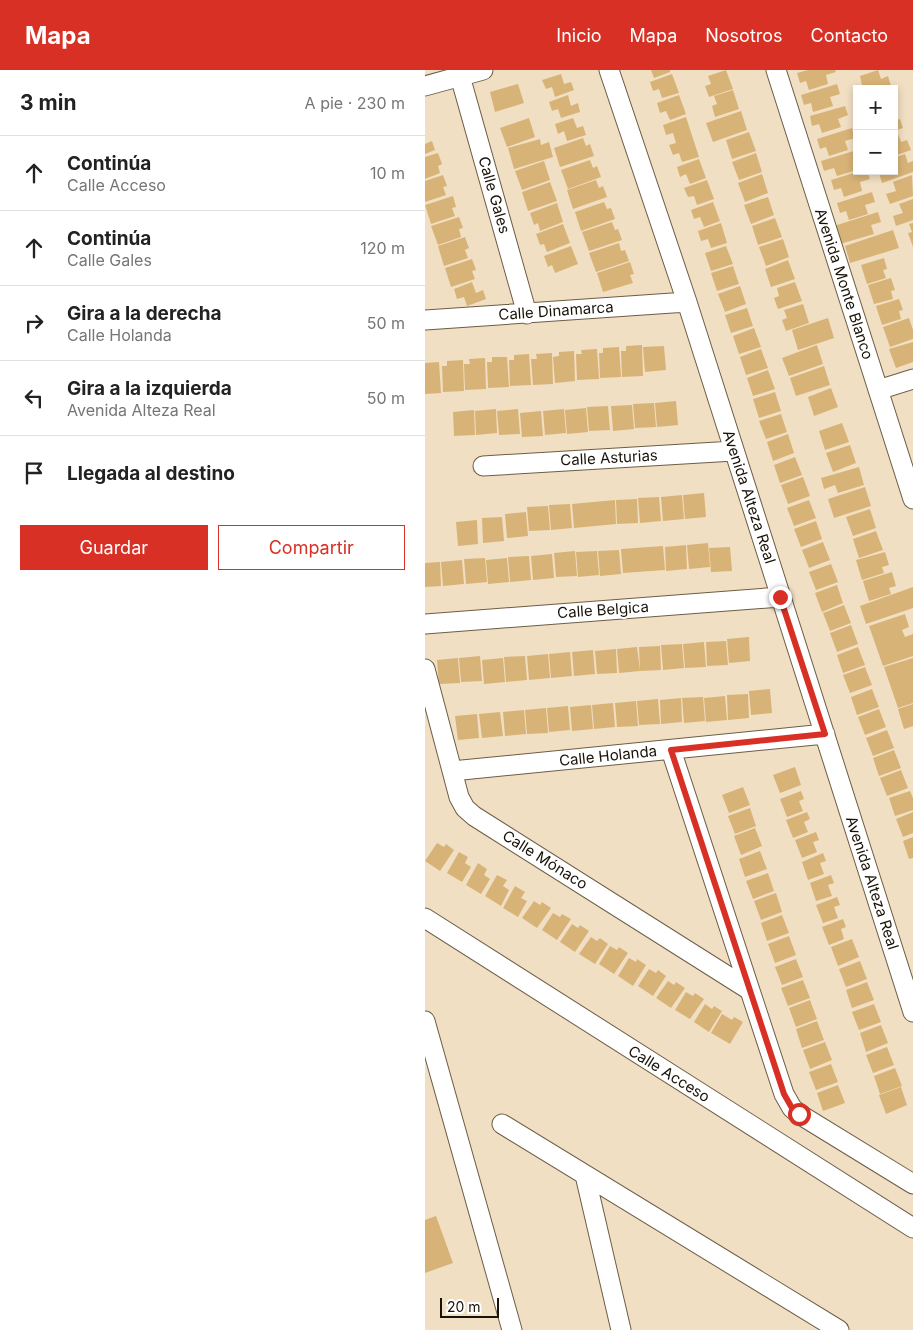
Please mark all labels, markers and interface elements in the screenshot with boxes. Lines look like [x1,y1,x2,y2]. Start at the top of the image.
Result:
text: Mapa [25,21,91,50]
text: Inicio [556,25,602,46]
text: Mapa [630,25,677,46]
text: Nosotros [705,25,783,46]
text: Contacto [811,25,888,46]
map controls [853,85,898,175]
button: + [853,85,898,130]
text: 3 min [20,90,76,115]
text: A pie · 230 m [305,93,405,113]
button: − [853,130,898,175]
text: Continúa [67,152,151,175]
street label: Calle Gales [474,154,515,236]
icon: ahead [20,159,48,187]
text: 10 m [370,163,405,183]
text: Calle Acceso [67,175,166,195]
street label: Avenida Monte Blanco [811,206,878,362]
text: Continúa [67,227,151,250]
icon: ahead [20,234,48,262]
text: 120 m [360,238,405,258]
text: Calle Gales [67,250,152,270]
street label: Calle Dinamarca [498,297,614,324]
text: Gira a la derecha [67,302,222,325]
icon: right [20,309,48,337]
text: 50 m [367,313,405,333]
text: Calle Holanda [67,325,172,345]
text: Gira a la izquierda [67,377,232,400]
icon: left [20,384,48,412]
text: 50 m [367,388,405,408]
text: Avenida Alteza Real [67,400,216,420]
street label: Avenida Alteza Real [719,428,780,566]
street label: Calle Asturias [560,445,658,470]
icon: arrive [20,459,48,487]
text: Llegada al destino [67,462,235,485]
button: Guardar [20,525,208,570]
button: Compartir [218,525,405,570]
route end [769,586,792,609]
street label: Calle Belgica [557,597,649,622]
street label: Calle Holanda [558,741,658,770]
street label: Avenida Alteza Real [842,814,903,952]
street label: Calle Mónaco [499,826,591,893]
street label: Calle Acceso [625,1041,714,1106]
route start [788,1103,811,1126]
scale bar [440,1295,499,1318]
text: 20 m [447,1298,481,1315]

